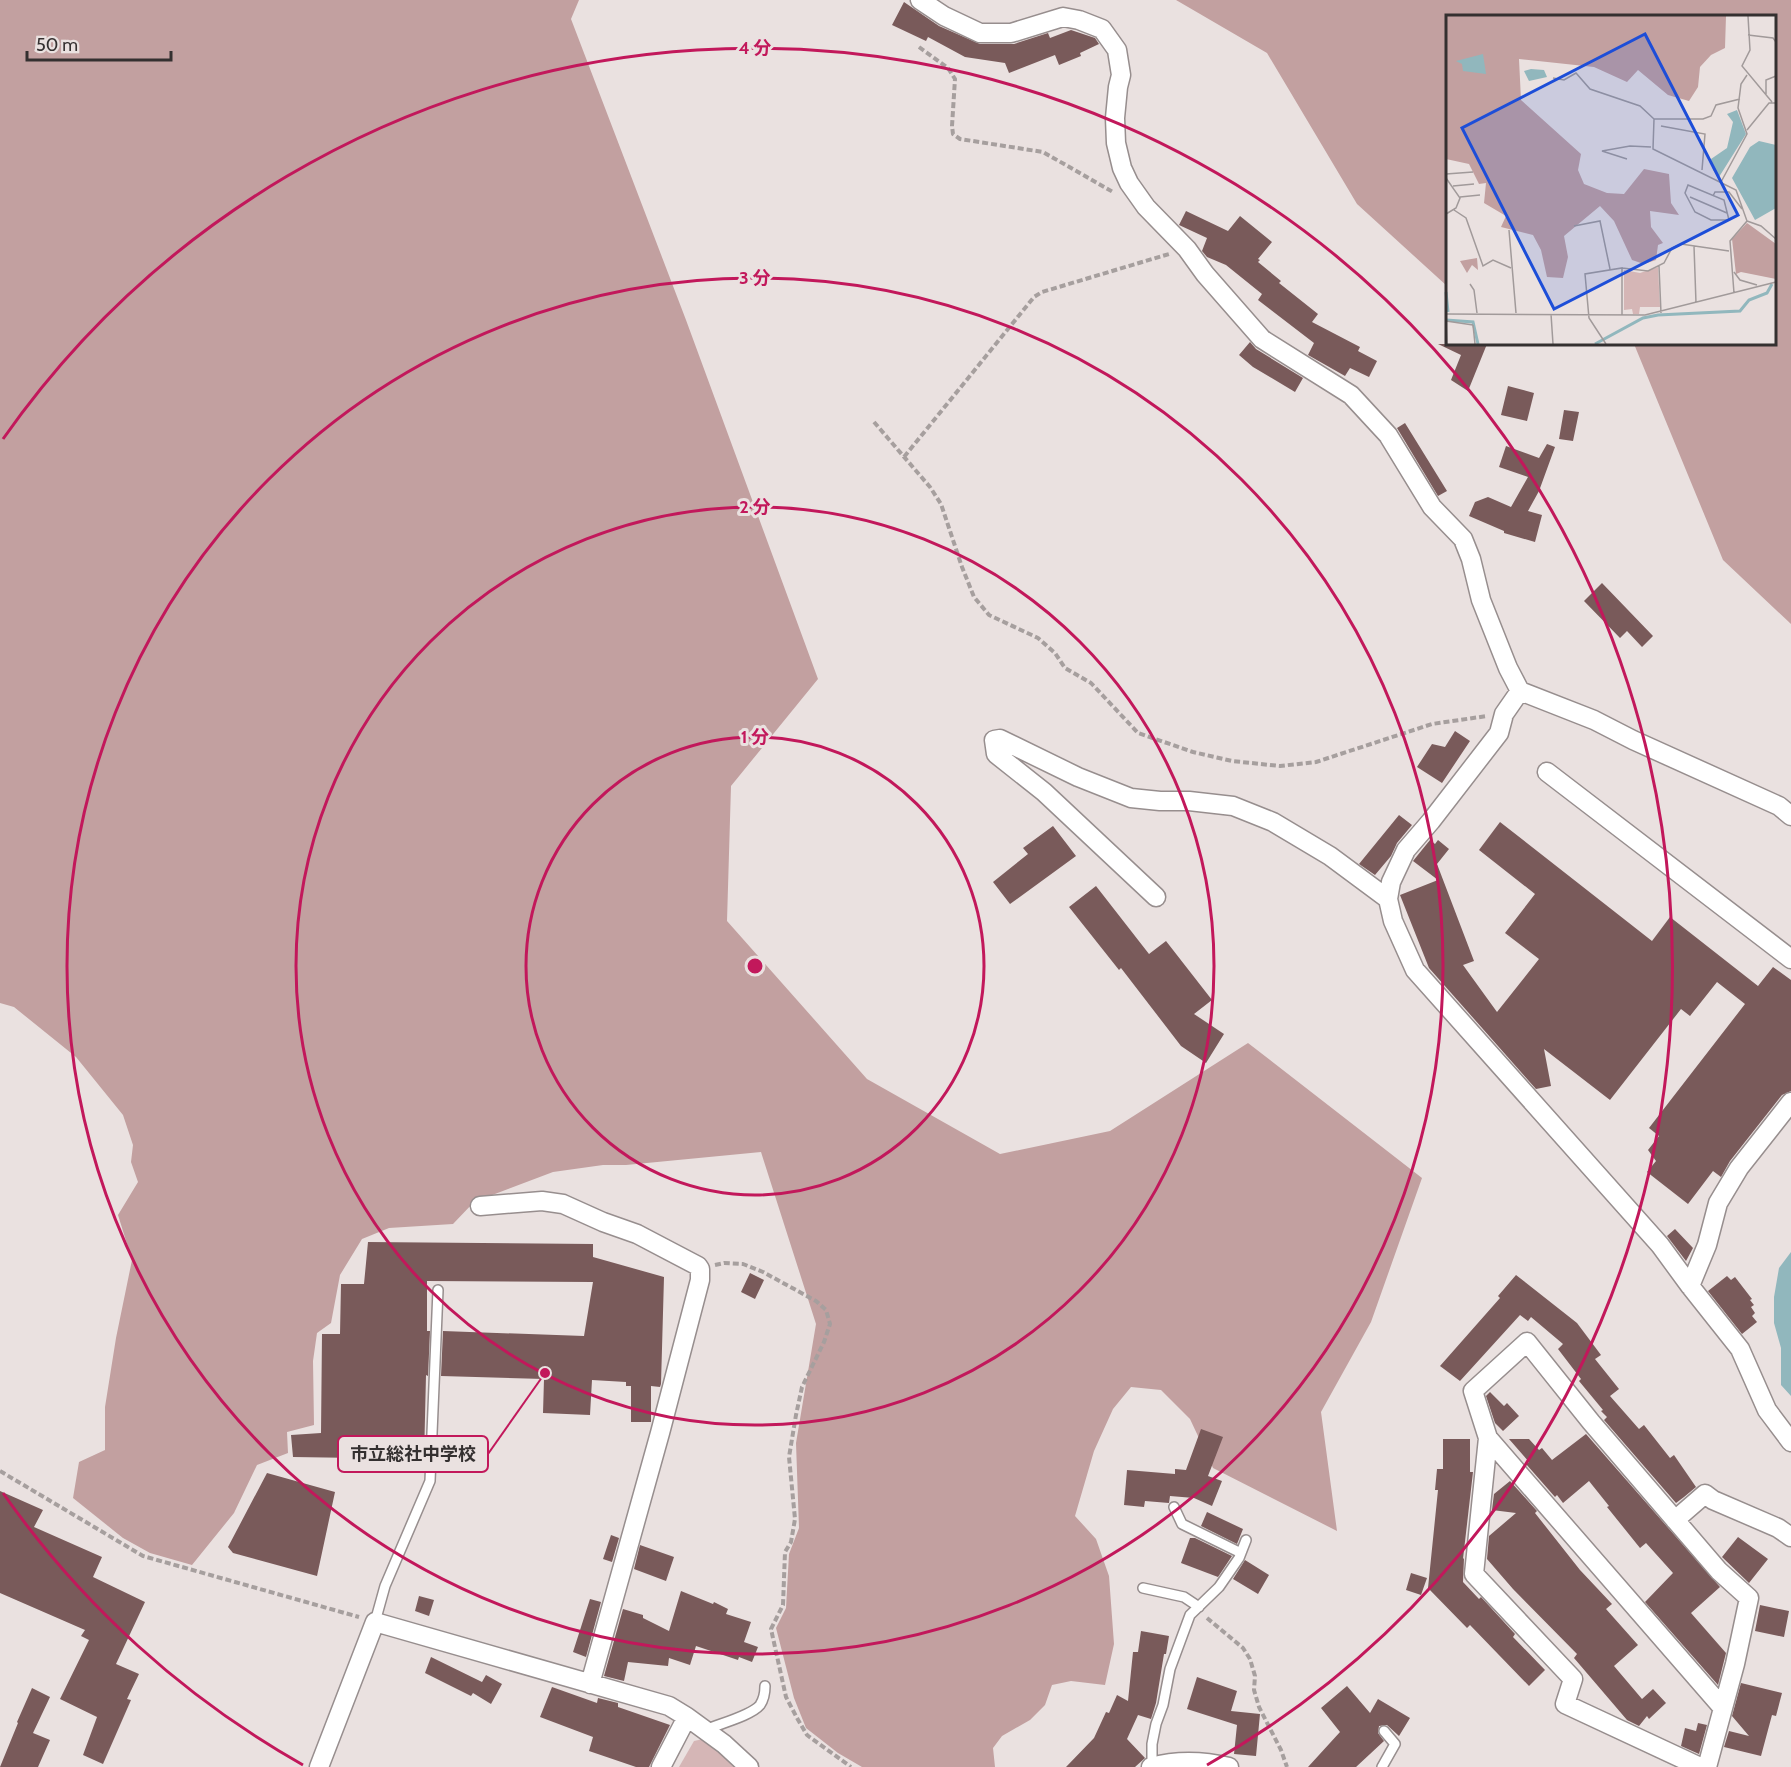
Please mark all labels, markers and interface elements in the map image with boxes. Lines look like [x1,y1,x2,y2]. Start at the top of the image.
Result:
inset map [1446,15,1776,345]
scale bar [27,24,171,62]
text: 50 m [36,34,78,56]
text: 4 分 [738,37,772,59]
text: 3 分 [739,267,771,289]
text: 2 分 [739,496,771,518]
text: 1 分 [741,726,769,748]
centre of rings [745,956,765,976]
callout: 市立総社中学校 [338,1436,488,1472]
text: 市立総社中学校 [350,1443,476,1465]

